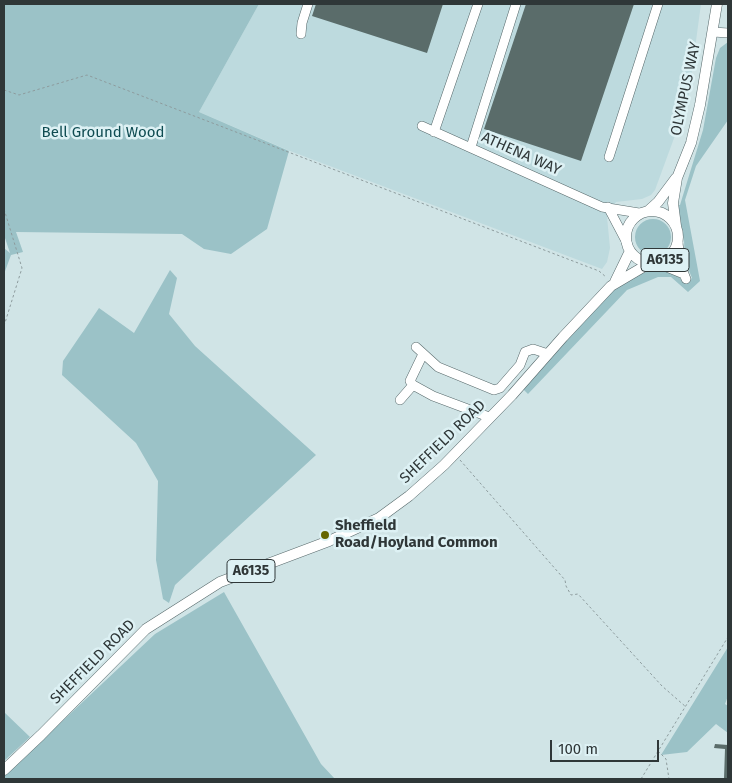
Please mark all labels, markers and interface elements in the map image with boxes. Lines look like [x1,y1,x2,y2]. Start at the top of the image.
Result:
street label: OLYMPUS WAY [667,40,705,138]
park label: Bell Ground Wood [42,124,164,142]
street label: ATHENA WAY [478,128,564,180]
road number: A6135 [641,248,689,272]
street label: SHEFFIELD ROAD [396,397,490,487]
place label: Sheffield Road/Hoyland Common [335,517,498,552]
marker: Sheffield Road/Hoyland Common [319,529,331,541]
road number: A6135 [227,560,275,582]
street label: SHEFFIELD ROAD [47,616,139,708]
scale bar [552,730,661,762]
text: 100 m [558,740,598,758]

